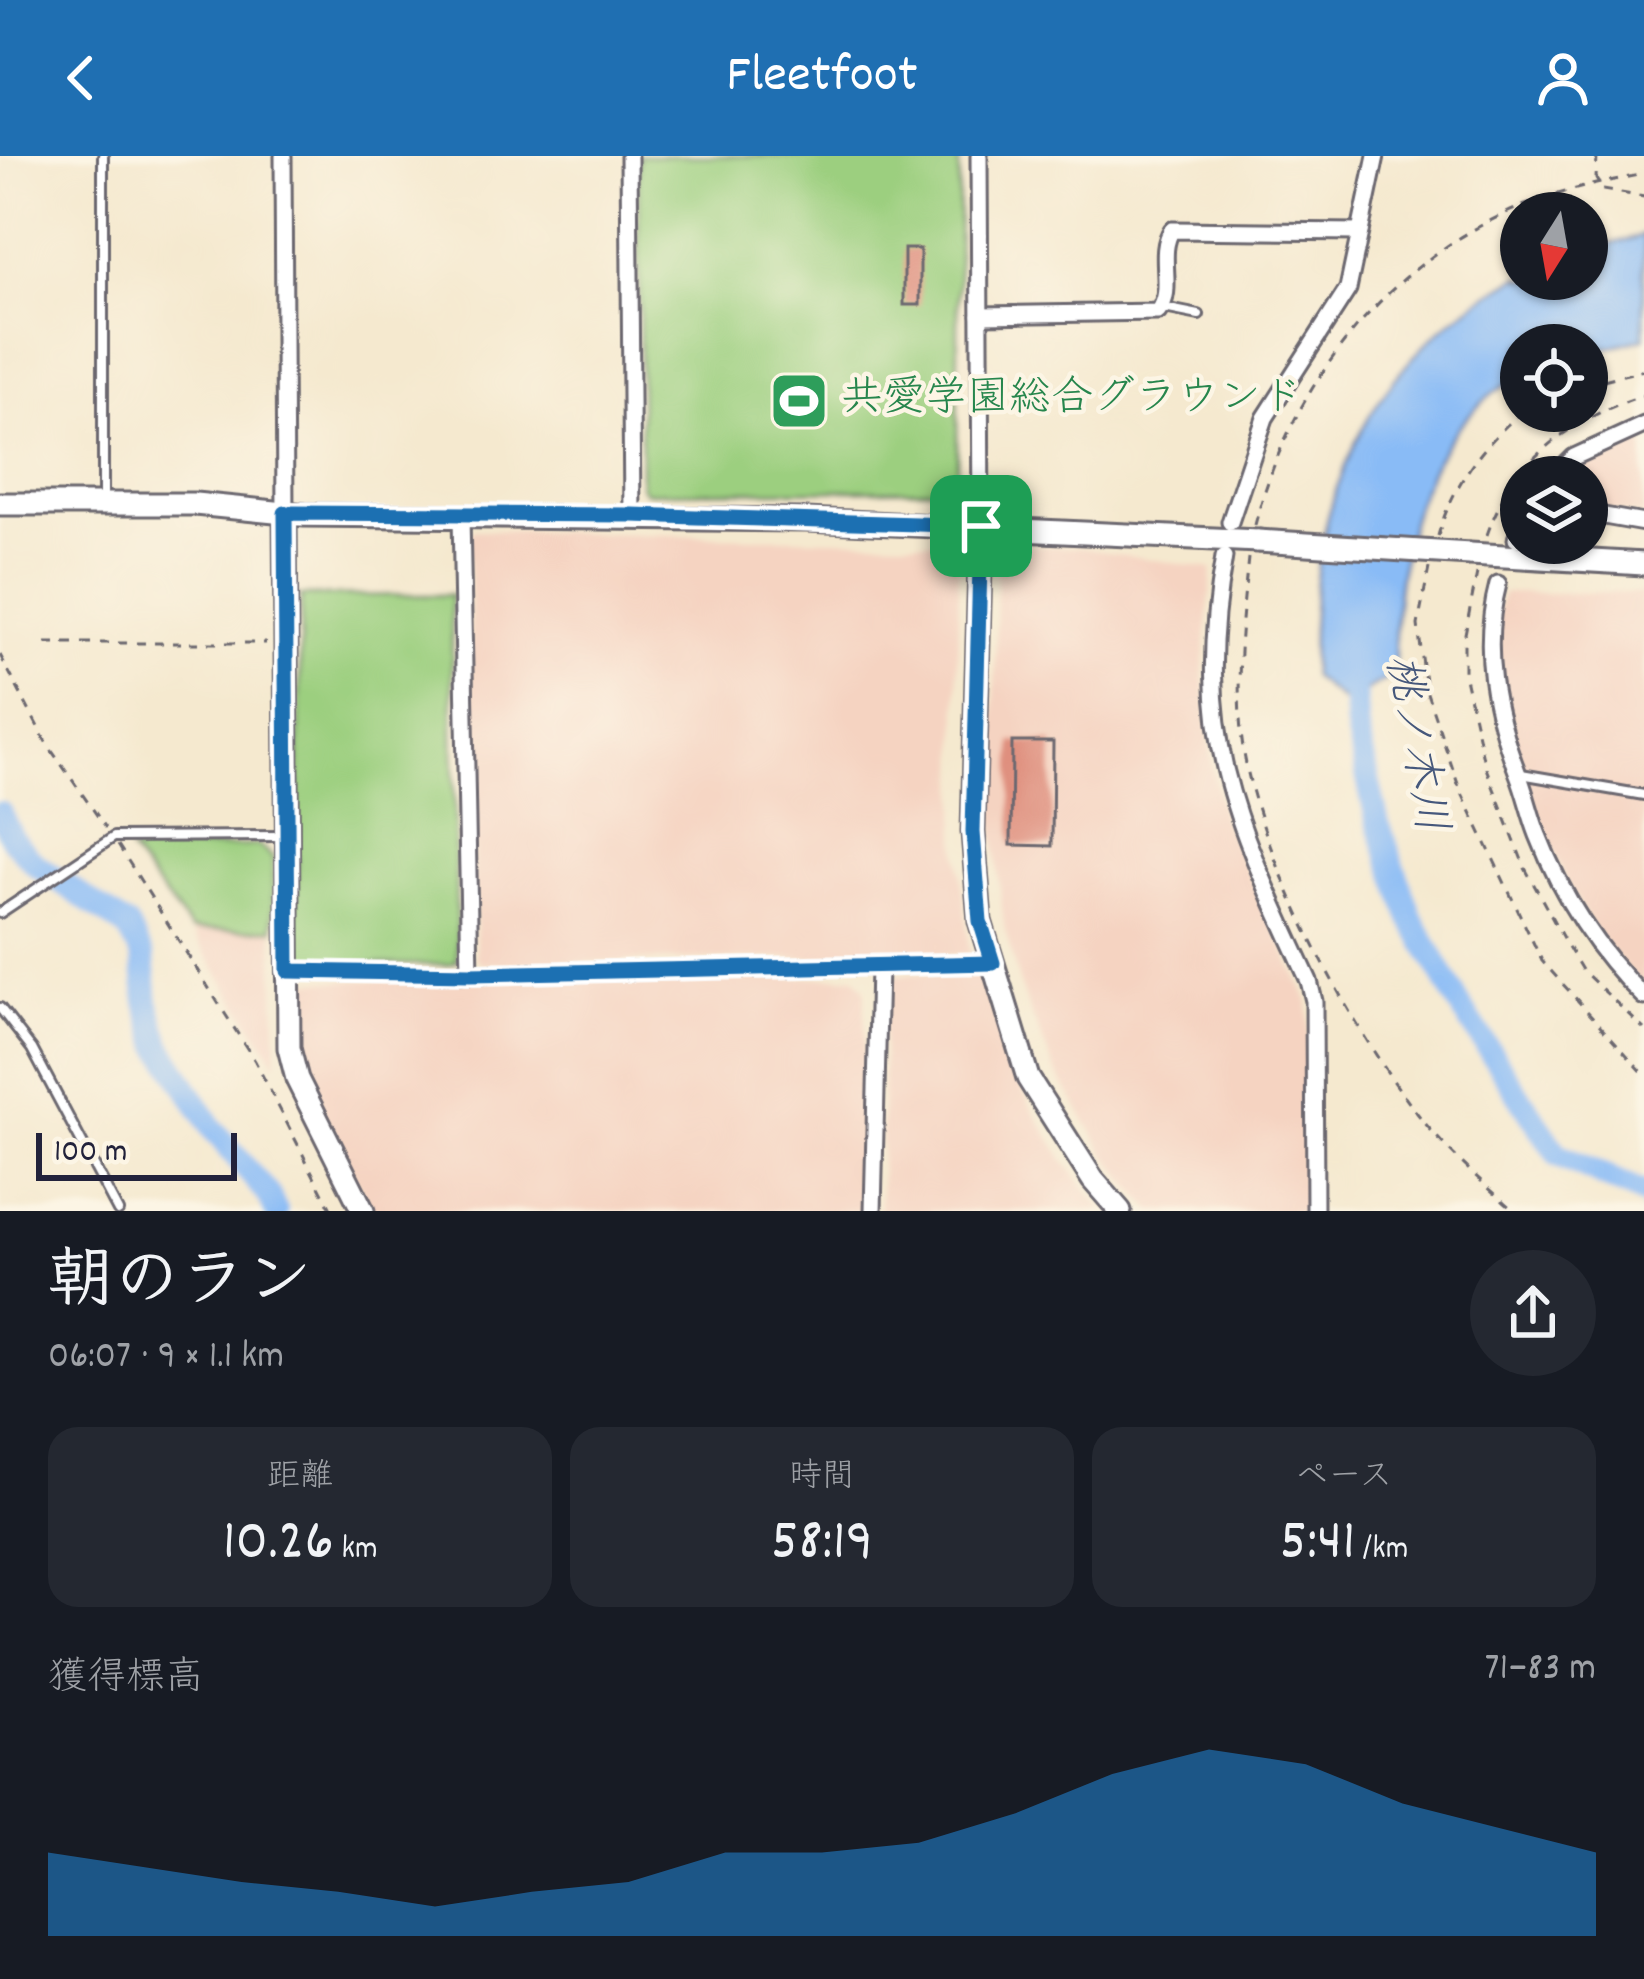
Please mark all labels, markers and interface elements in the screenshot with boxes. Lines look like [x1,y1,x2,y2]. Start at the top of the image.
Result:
text: Fleetfoot [726,40,918,117]
icon: back [48,45,114,111]
icon: person [1530,45,1596,111]
north arrow [1500,192,1608,300]
map controls [1500,192,1608,564]
button: locate [1500,324,1608,432]
sports icon: 共愛学園総合グラウンド [768,370,830,432]
place label: 共愛学園総合グラウンド [841,371,1303,431]
button: layers [1500,456,1608,564]
pin [930,475,1032,577]
icon: arrive [948,493,1014,559]
water label: 桃ノ木川 [1366,650,1460,838]
scale bar [36,1127,237,1180]
text: 100 m [54,1130,127,1177]
text: 朝のラン [48,1239,312,1333]
button: share [1470,1250,1596,1376]
text: 06:07 · 9 × 1.1 km [48,1331,284,1386]
text: 距離 [267,1455,333,1502]
text: 時間 [789,1455,855,1502]
text: ペース [1295,1455,1393,1502]
text: 10.26 [222,1502,334,1588]
text: 58:19 [771,1502,873,1588]
text: 5:41 [1280,1502,1355,1588]
text: km [334,1527,378,1574]
text: /km [1355,1527,1408,1574]
text: 71–83 m [1484,1643,1596,1698]
text: 獲得標高 [48,1653,204,1708]

